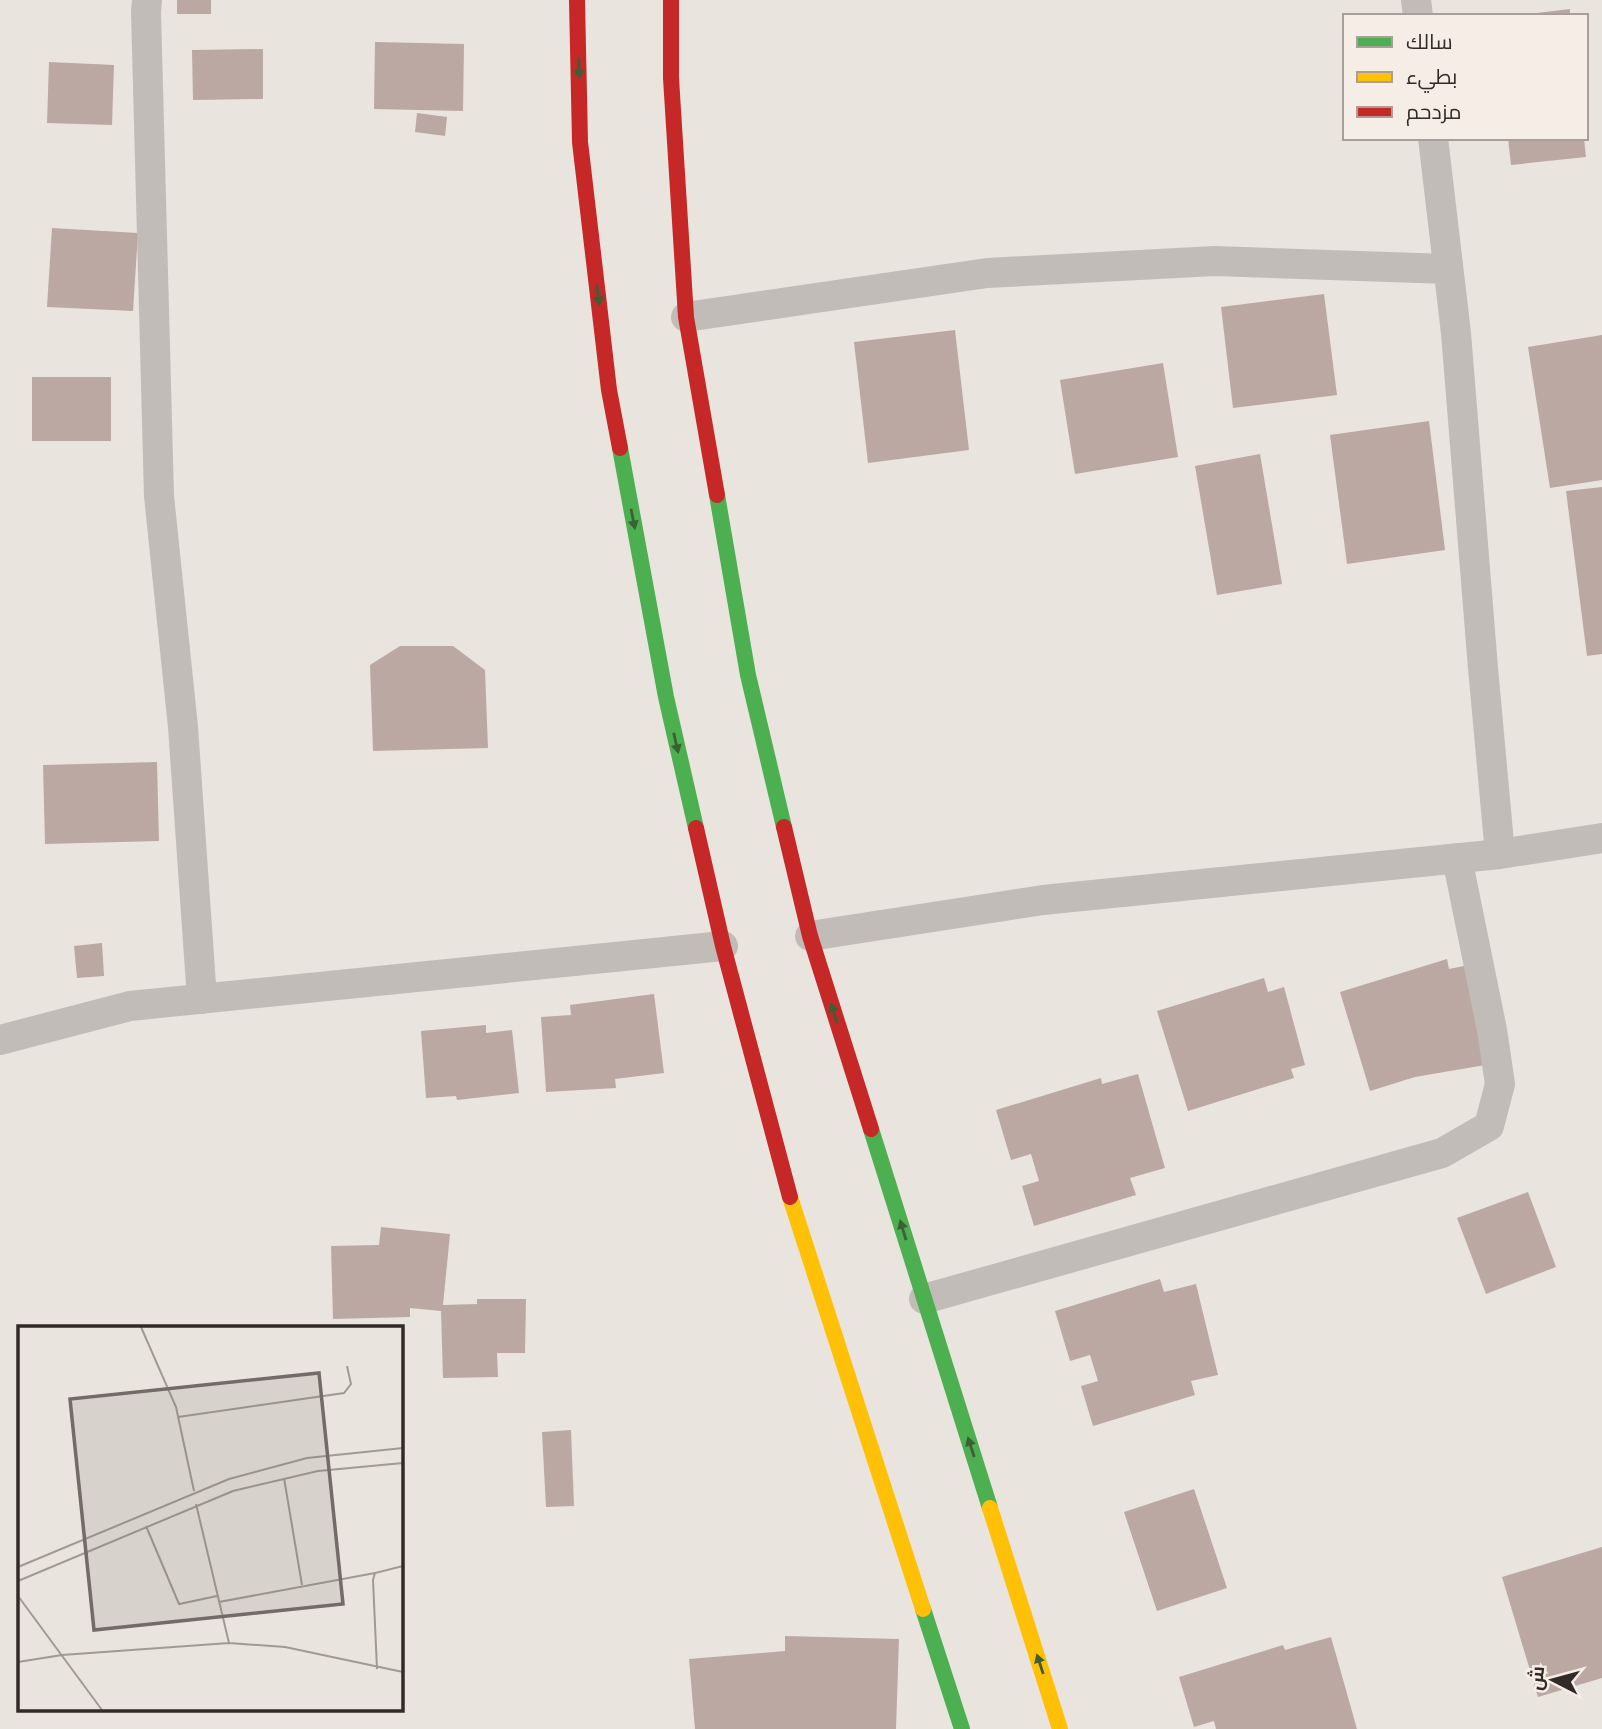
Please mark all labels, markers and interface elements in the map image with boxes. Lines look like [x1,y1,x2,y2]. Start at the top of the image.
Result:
legend [1343,14,1588,140]
text: سالك [1406,30,1453,54]
one-way arrow [573,57,584,79]
text: بطيء [1406,65,1457,93]
text: مزدحم [1406,100,1461,126]
one-way arrow [592,284,603,306]
one-way arrow [628,508,639,530]
one-way arrow [671,732,682,754]
one-way arrow [829,1002,839,1023]
one-way arrow [897,1219,907,1240]
inset map [18,1326,402,1712]
one-way arrow [965,1436,976,1457]
north arrow [1518,1645,1588,1715]
one-way arrow [1034,1653,1044,1674]
text: ش [1524,1665,1549,1692]

